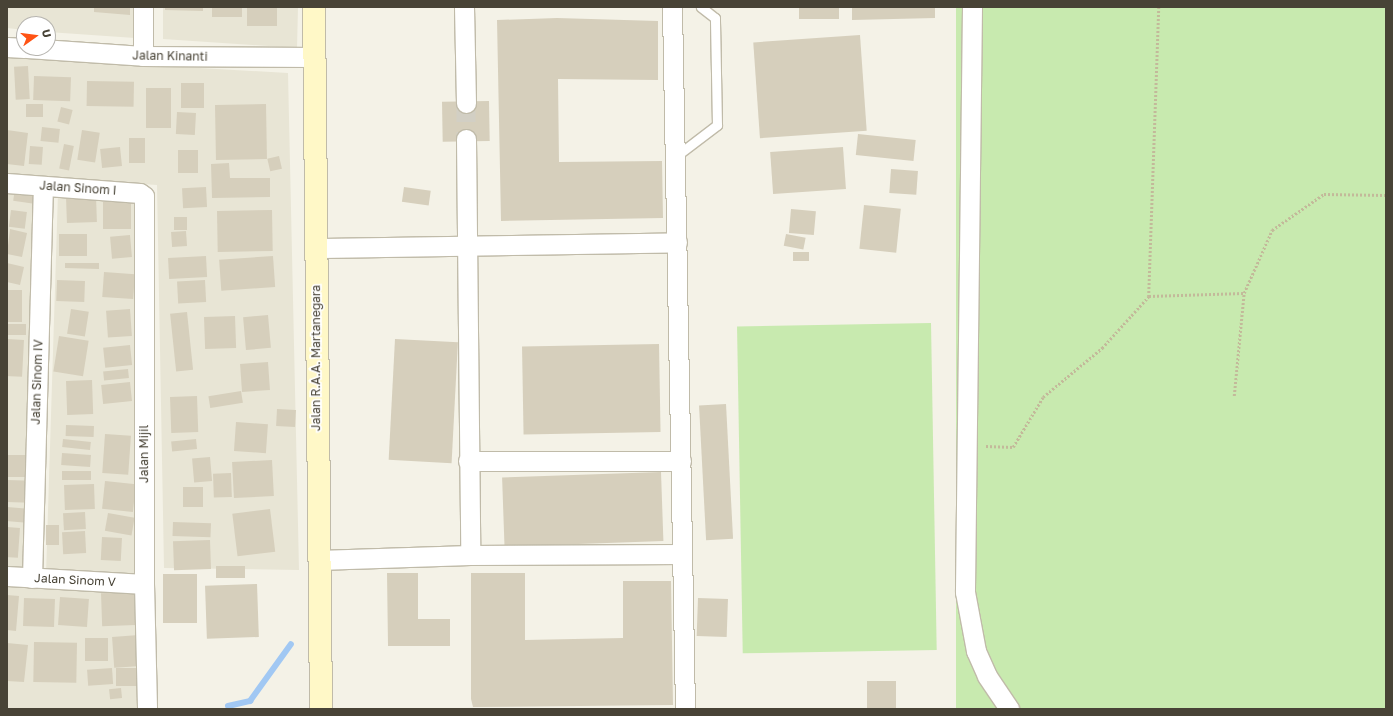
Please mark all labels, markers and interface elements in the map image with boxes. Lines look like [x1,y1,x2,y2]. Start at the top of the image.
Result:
north arrow [16,16,56,56]
text: U [40,28,54,39]
street label: Jalan Kinanti [132,48,208,64]
street label: Jalan Sinom I [39,178,117,198]
street label: Jalan R.A.A. Martanegara [309,285,323,431]
street label: Jalan Sinom IV [28,339,46,425]
street label: Jalan Mijil [137,425,151,483]
street label: Jalan Sinom V [34,571,116,589]

